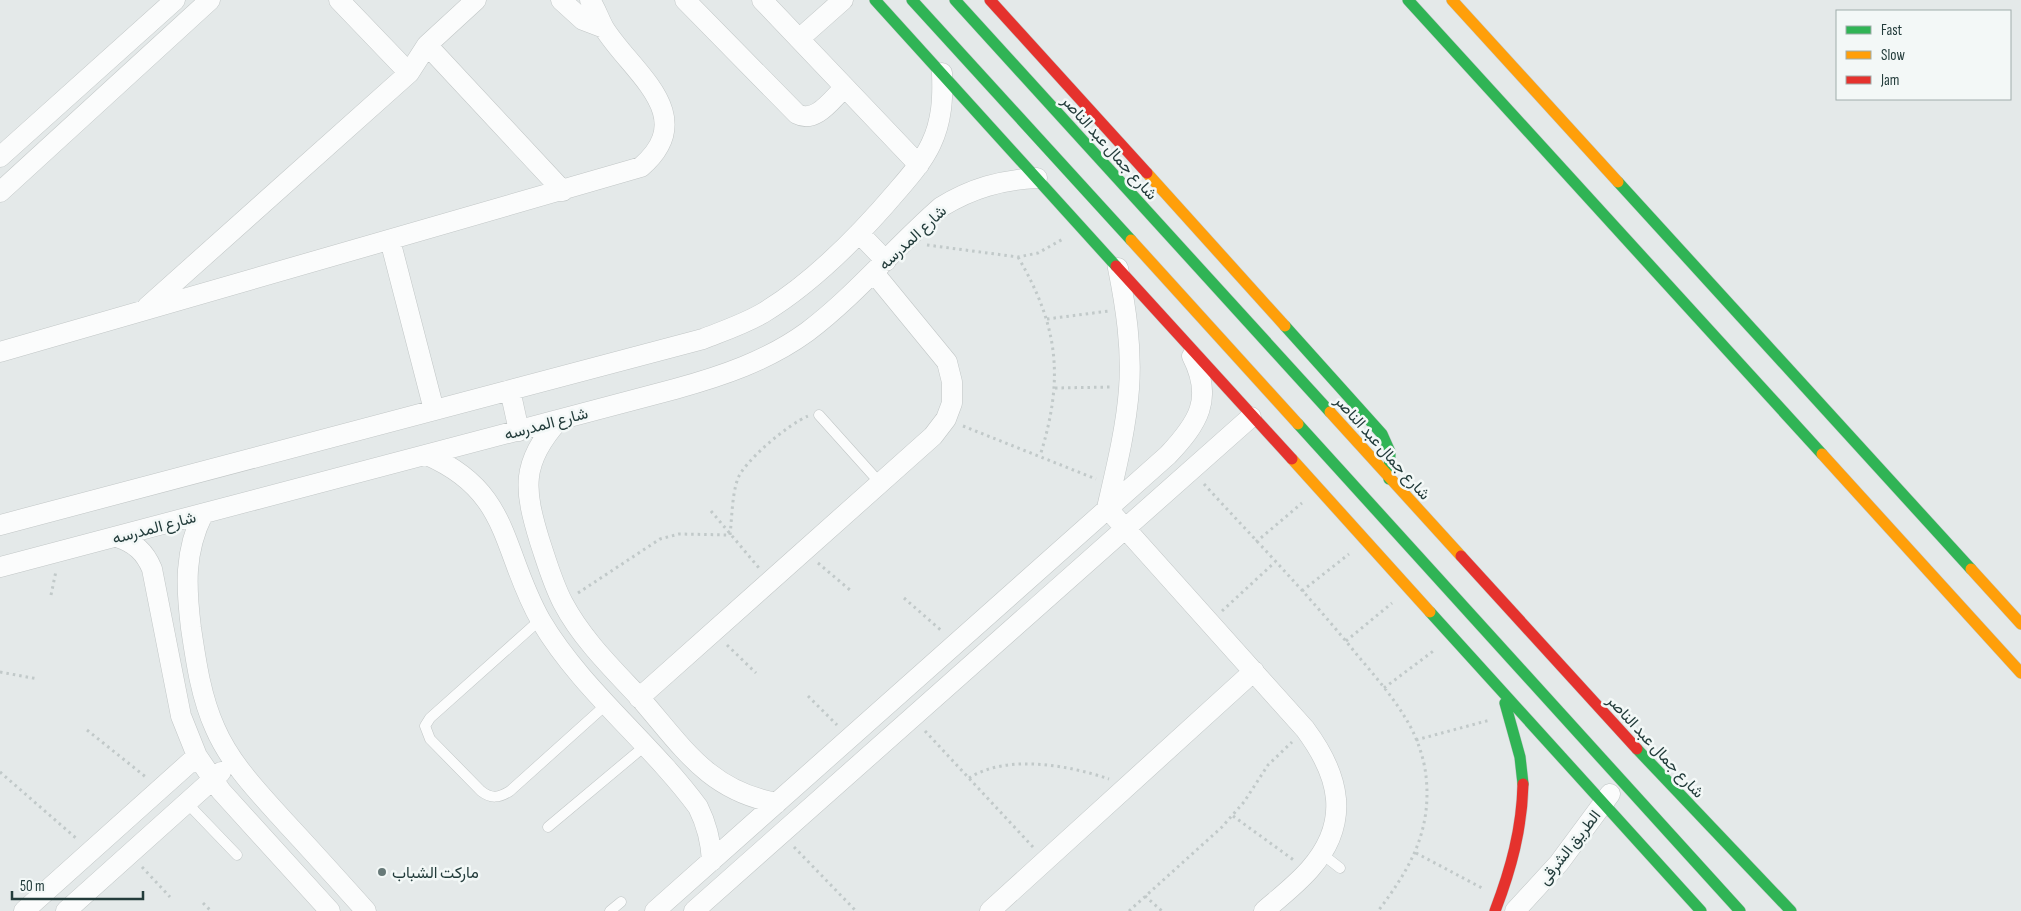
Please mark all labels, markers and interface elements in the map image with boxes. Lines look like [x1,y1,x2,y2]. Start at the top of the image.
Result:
legend [1836,10,2011,100]
text: Fast [1881,21,1903,40]
text: Slow [1881,46,1905,65]
text: Jam [1880,71,1899,90]
street label: شارع جمال عبد الناصر [1056,91,1161,205]
street label: شارع المدرسه [875,202,952,275]
street label: شارع جمال عبد الناصر [1329,391,1434,505]
street label: شارع المدرسه [502,404,591,446]
street label: شارع المدرسه [110,508,199,550]
street label: شارع جمال عبد الناصر [1601,691,1708,803]
street label: الطريق الشرقى [1535,807,1605,889]
place label: ماركت الشباب [392,864,479,883]
marker: ماركت الشباب [376,866,388,878]
scale bar [12,868,144,900]
text: 50 m [20,877,45,896]

